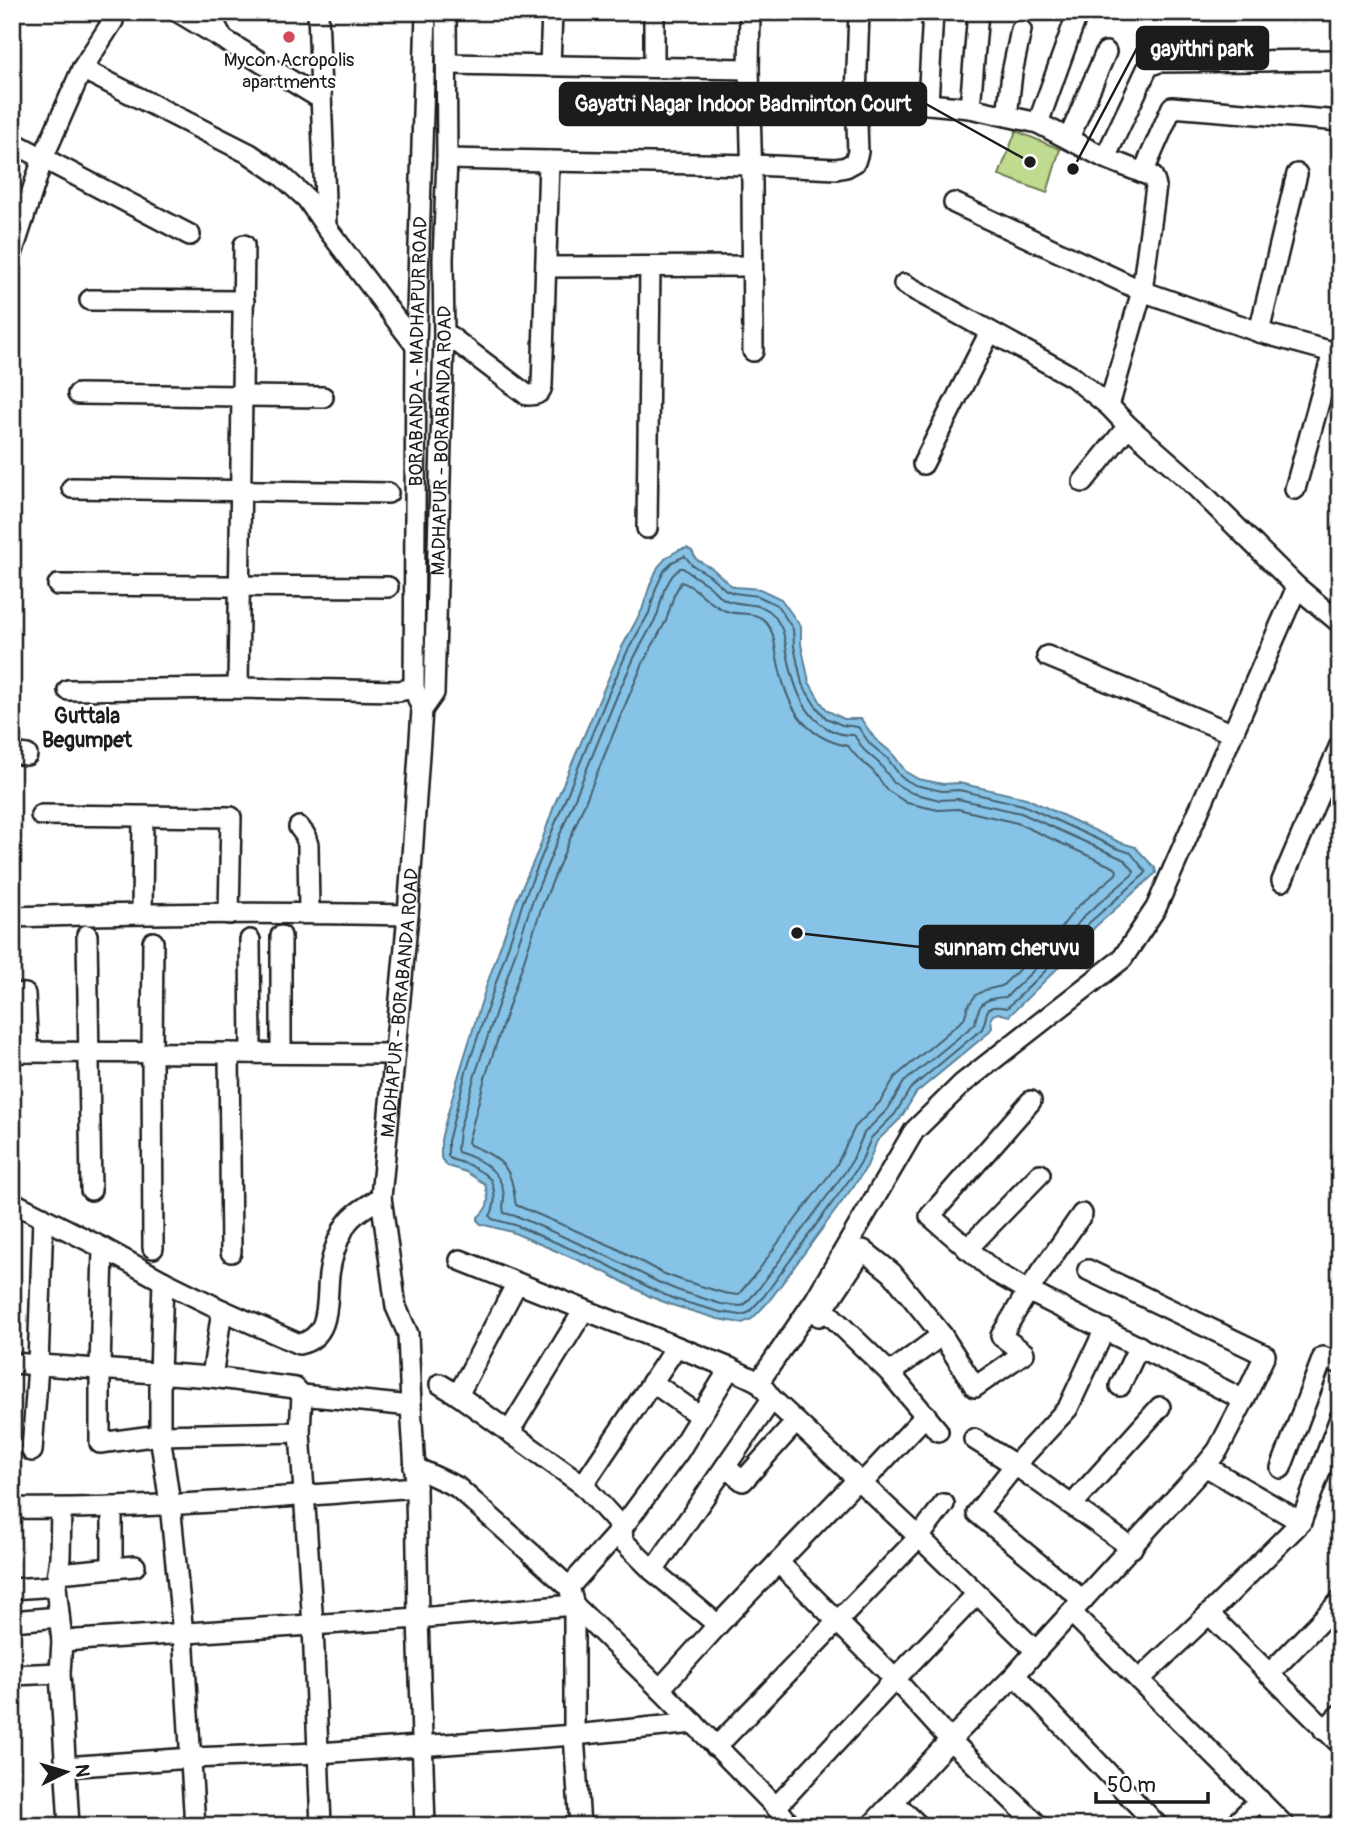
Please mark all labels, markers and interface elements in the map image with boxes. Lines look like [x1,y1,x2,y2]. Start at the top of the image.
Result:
callout: gayithri park [1137,27,1268,69]
marker: Mycon Acropolis apartments [281,29,297,45]
text: gayithri park [1150,36,1254,63]
place label: Mycon Acropolis apartments [224,48,355,94]
callout: Gayatri Nagar Indoor Badminton Court [560,83,926,125]
text: Gayatri Nagar Indoor Badminton Court [574,91,912,118]
street label: BORABANDA - MADHAPUR ROAD [404,216,433,487]
street label: MADHAPUR - BORABANDA ROAD [426,305,457,576]
district label: Guttala Begumpet [42,703,133,754]
street label: MADHAPUR - BORABANDA ROAD [376,867,424,1139]
callout: sunnam cheruvu [920,926,1093,968]
text: sunnam cheruvu [934,935,1080,962]
north arrow [32,1736,102,1806]
scale bar [1096,1761,1208,1805]
text: N [69,1763,94,1778]
text: 50 m [1107,1772,1156,1799]

